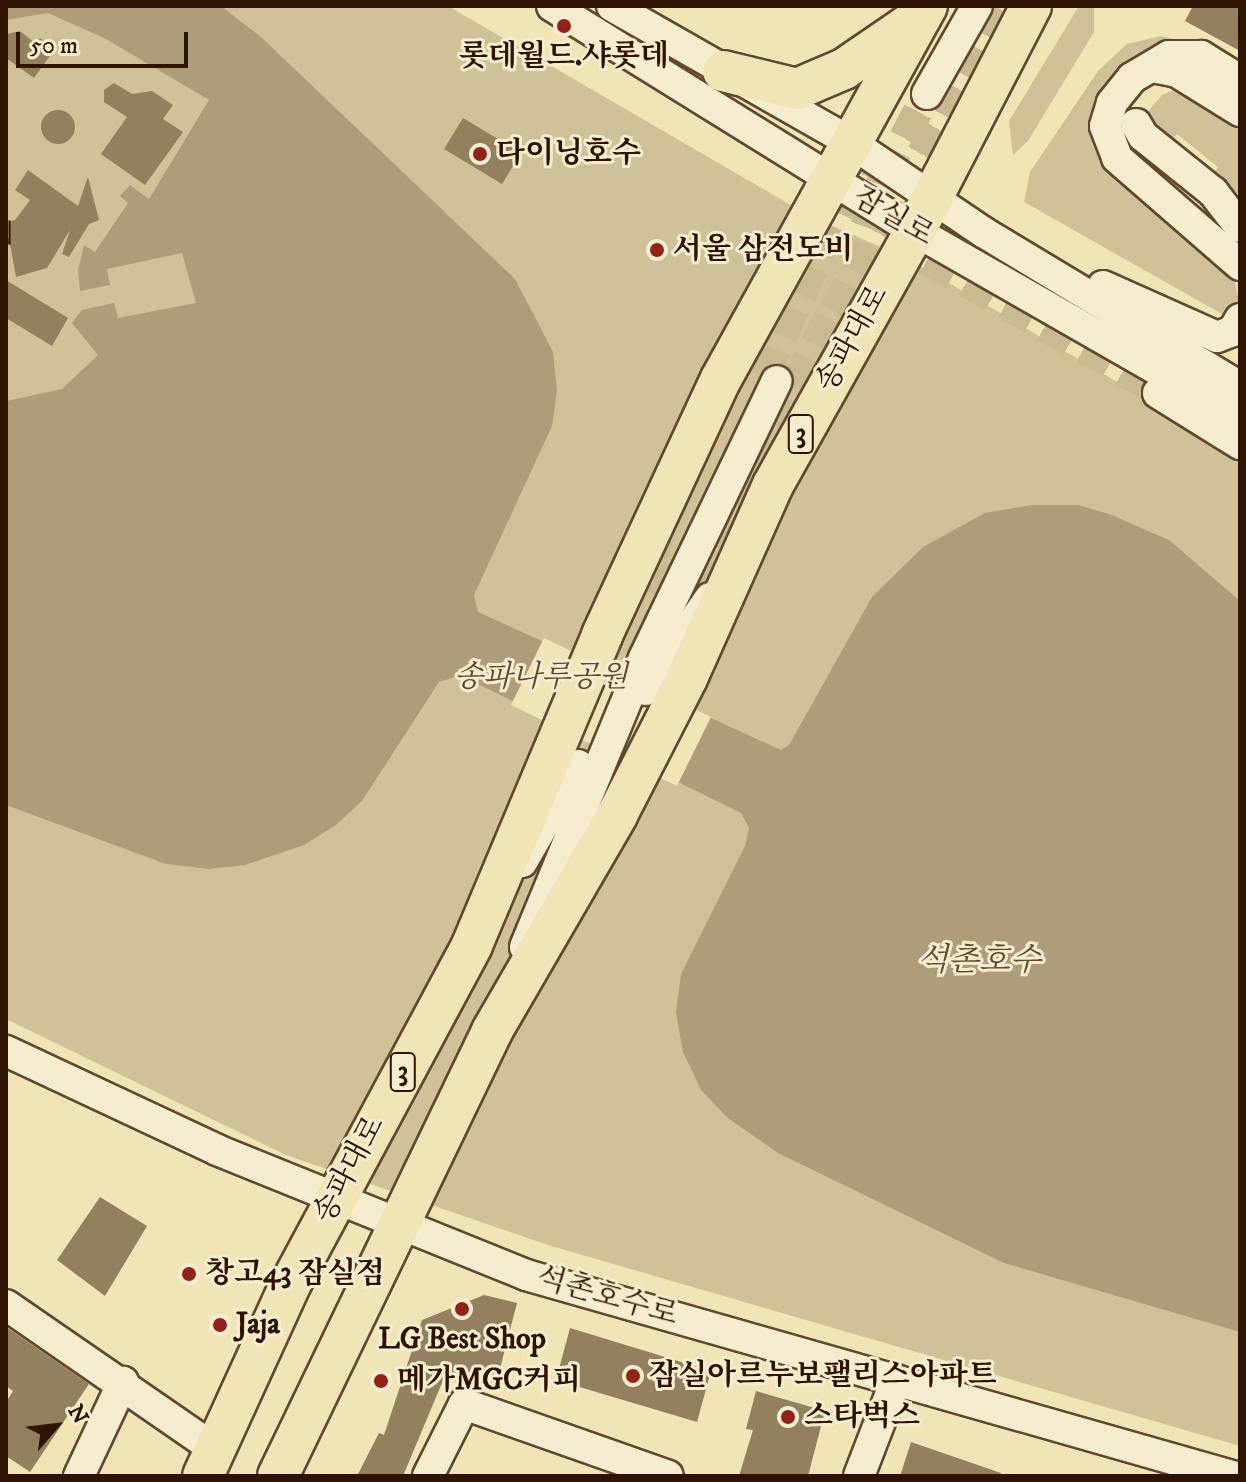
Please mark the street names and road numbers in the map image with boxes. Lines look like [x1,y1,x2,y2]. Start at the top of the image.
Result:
street label: 잠실로 [846,180,940,254]
street label: 송파대로 [809,280,897,398]
road number: 3 [787,410,815,458]
road number: 3 [389,1048,417,1096]
street label: 송파대로 [307,1110,393,1230]
street label: 석촌호수로 [532,1260,682,1334]

